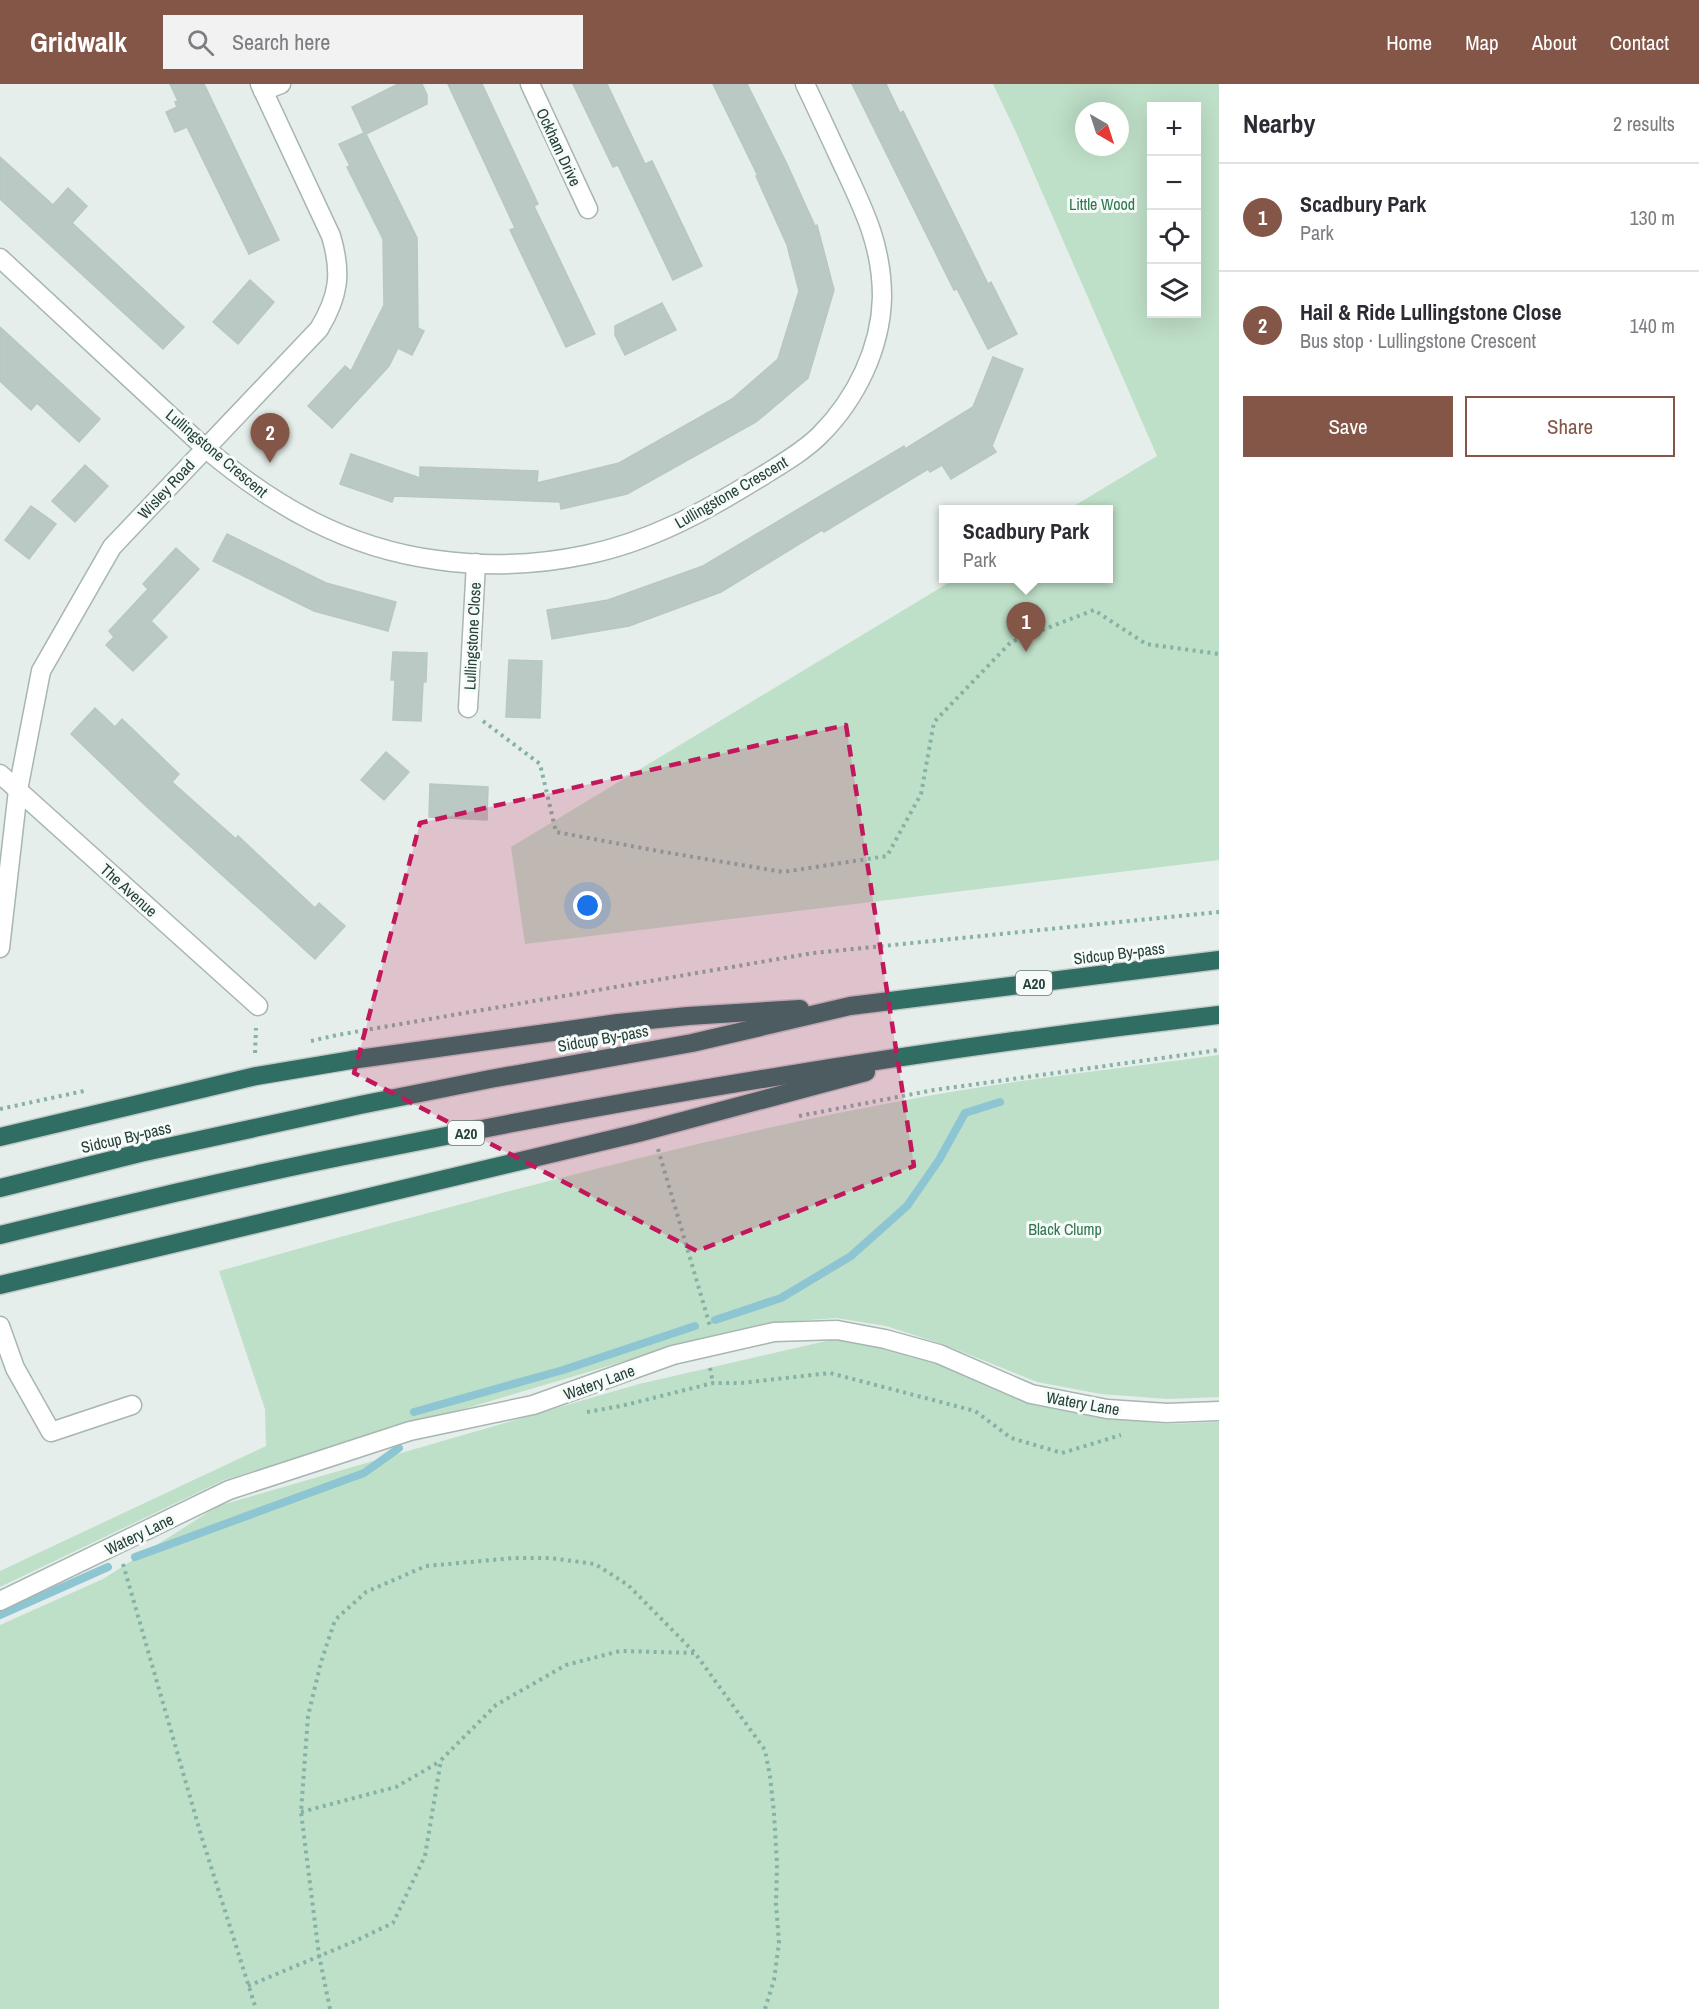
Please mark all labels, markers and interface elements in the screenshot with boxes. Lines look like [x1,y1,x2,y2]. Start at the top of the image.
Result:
search box [163,15,583,69]
text: Gridwalk [30,23,127,61]
icon: search [184,26,217,59]
text: Search here [232,27,330,57]
text: Home [1386,28,1432,57]
text: Map [1465,28,1499,57]
text: About [1532,28,1577,57]
text: Contact [1610,28,1669,57]
north arrow [1075,102,1129,156]
map controls [1147,102,1201,318]
button: + [1147,102,1201,156]
street label: Ockham Drive [531,104,587,190]
text: Nearby [1243,106,1315,141]
text: 2 results [1613,110,1675,137]
button: − [1147,156,1201,210]
text: Scadbury Park [1300,189,1426,219]
park label: Little Wood [1069,193,1135,215]
text: 1 [1258,204,1267,231]
text: 130 m [1629,204,1675,231]
button: locate [1147,210,1201,264]
text: Park [1300,219,1334,246]
button: layers [1147,264,1201,318]
text: Hail & Ride Lullingstone Close [1300,297,1562,327]
text: 2 [1258,312,1267,339]
text: 140 m [1629,312,1675,339]
text: Bus stop · Lullingstone Crescent [1300,327,1536,354]
button: Save [1243,396,1453,457]
button: Share [1465,396,1675,457]
street label: Lullingstone Crescent [161,404,273,502]
pin: 2 [250,414,290,463]
street label: Lullingstone Crescent [671,451,792,533]
street label: Wisley Road [133,454,199,524]
popup [939,505,1113,583]
text: Scadbury Park [963,516,1089,546]
text: Park [963,546,997,573]
street label: Lullingstone Close [458,582,486,690]
pin: 1 [1006,602,1046,652]
street label: The Avenue [96,858,162,922]
your location [573,891,602,920]
street label: Sidcup By-pass [1072,936,1166,970]
road number: A20 [1016,971,1052,995]
street label: Sidcup By-pass [556,1019,650,1057]
street label: Sidcup By-pass [79,1116,173,1158]
road number: A20 [448,1121,484,1145]
park label: Black Clump [1028,1218,1102,1240]
street label: Watery Lane [561,1359,637,1405]
street label: Watery Lane [1045,1386,1121,1420]
street label: Watery Lane [101,1508,177,1560]

